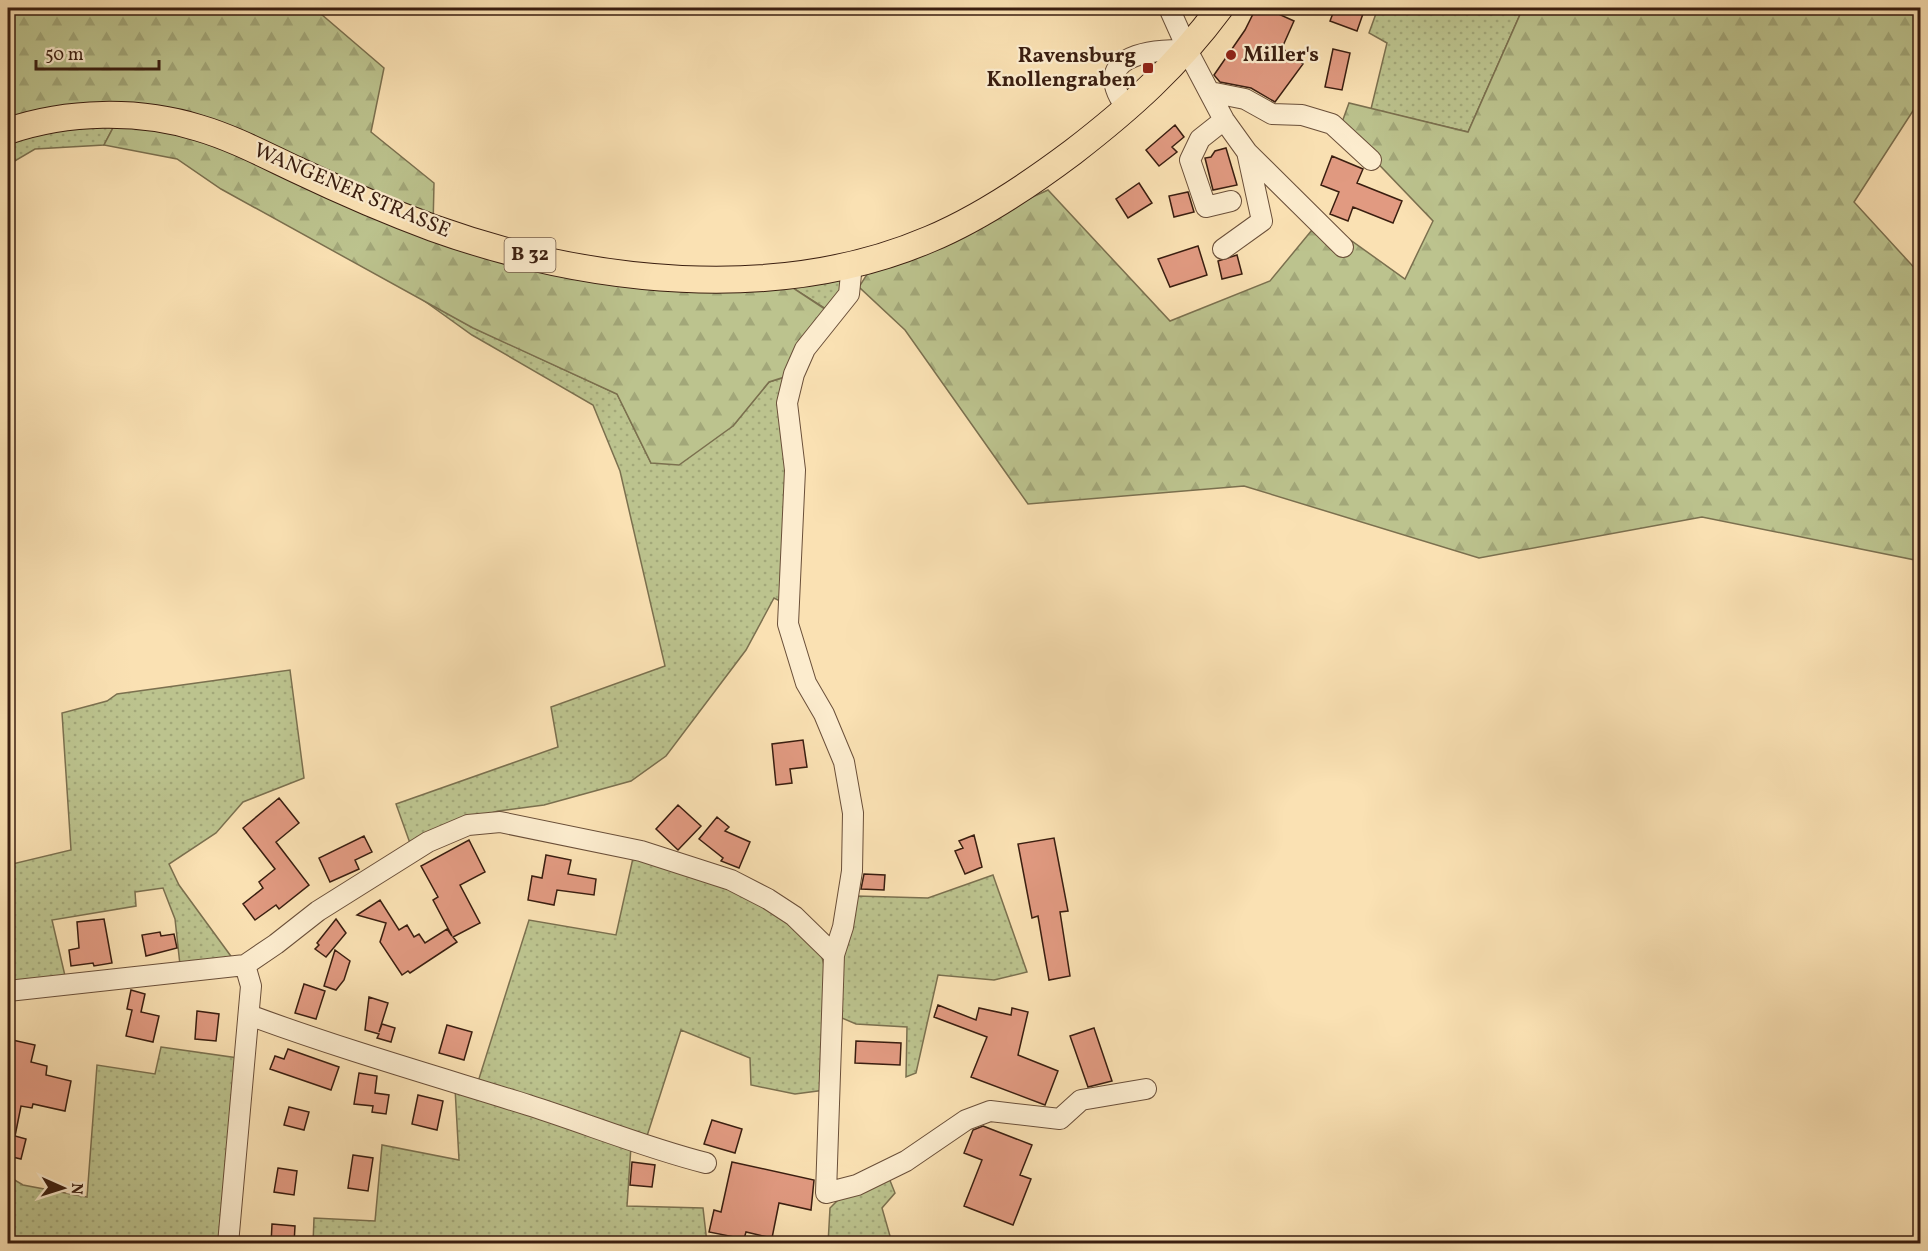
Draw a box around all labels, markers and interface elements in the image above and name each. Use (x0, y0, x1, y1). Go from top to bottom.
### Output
scale bar (36, 33, 159, 71)
place label: Miller's (1243, 41, 1319, 70)
place label: Ravensburg Knollengraben (986, 42, 1136, 95)
text: 50 m (45, 43, 84, 68)
marker: Miller's (1224, 48, 1238, 62)
marker: Ravensburg Knollengraben (1141, 61, 1155, 75)
street label: WANGENER STRASSE (249, 136, 455, 246)
road number: B 32 (504, 238, 556, 272)
north arrow (33, 1158, 93, 1218)
text: N (65, 1182, 87, 1195)

